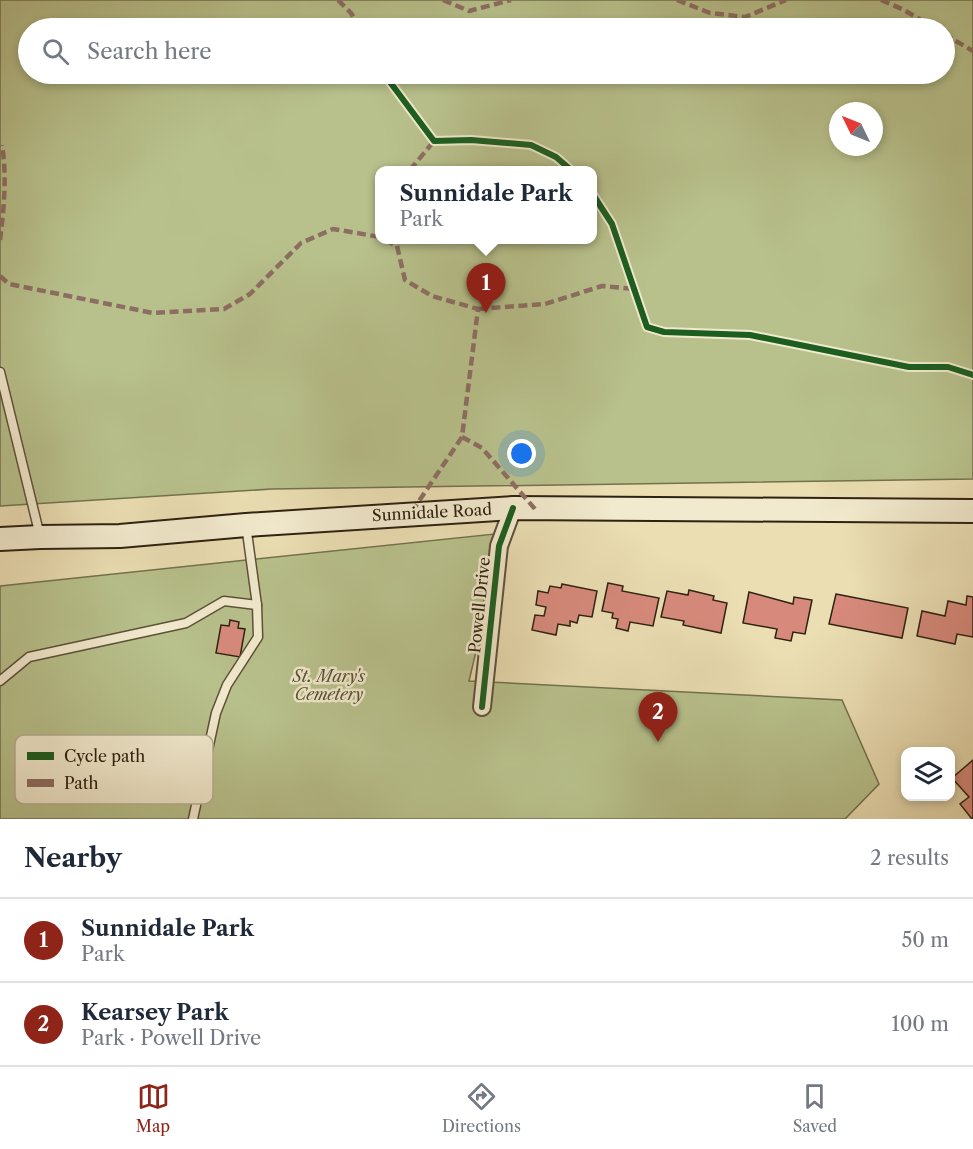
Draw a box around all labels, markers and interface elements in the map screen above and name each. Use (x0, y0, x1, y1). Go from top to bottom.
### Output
search box (18, 18, 955, 84)
icon: search (39, 35, 72, 68)
text: Search here (87, 38, 212, 65)
north arrow (829, 102, 883, 156)
popup (375, 166, 597, 244)
text: Sunnidale Park (399, 180, 573, 207)
text: Park (399, 207, 443, 231)
pin: 1 (466, 264, 506, 313)
your location (507, 439, 536, 468)
street label: Sunnidale Road (372, 499, 493, 525)
street label: Powell Drive (464, 556, 494, 654)
park label: St. Mary's Cemetery (292, 666, 365, 704)
pin: 2 (638, 692, 678, 742)
legend (15, 735, 213, 804)
text: Cycle path (64, 746, 145, 766)
map controls (901, 747, 955, 801)
button: layers (901, 747, 955, 801)
text: Path (64, 773, 98, 793)
text: Nearby (24, 842, 122, 874)
text: 2 results (870, 846, 949, 870)
text: Sunnidale Park (81, 915, 254, 942)
text: 1 (39, 928, 48, 952)
text: 50 m (902, 928, 949, 952)
text: Park (81, 942, 124, 966)
text: Kearsey Park (81, 999, 229, 1026)
text: 2 (38, 1012, 49, 1036)
text: 100 m (891, 1012, 949, 1036)
text: Park · Powell Drive (81, 1026, 261, 1050)
tab: Map (136, 1080, 170, 1136)
tab: Directions (442, 1080, 521, 1136)
tab: Saved (793, 1080, 837, 1136)

